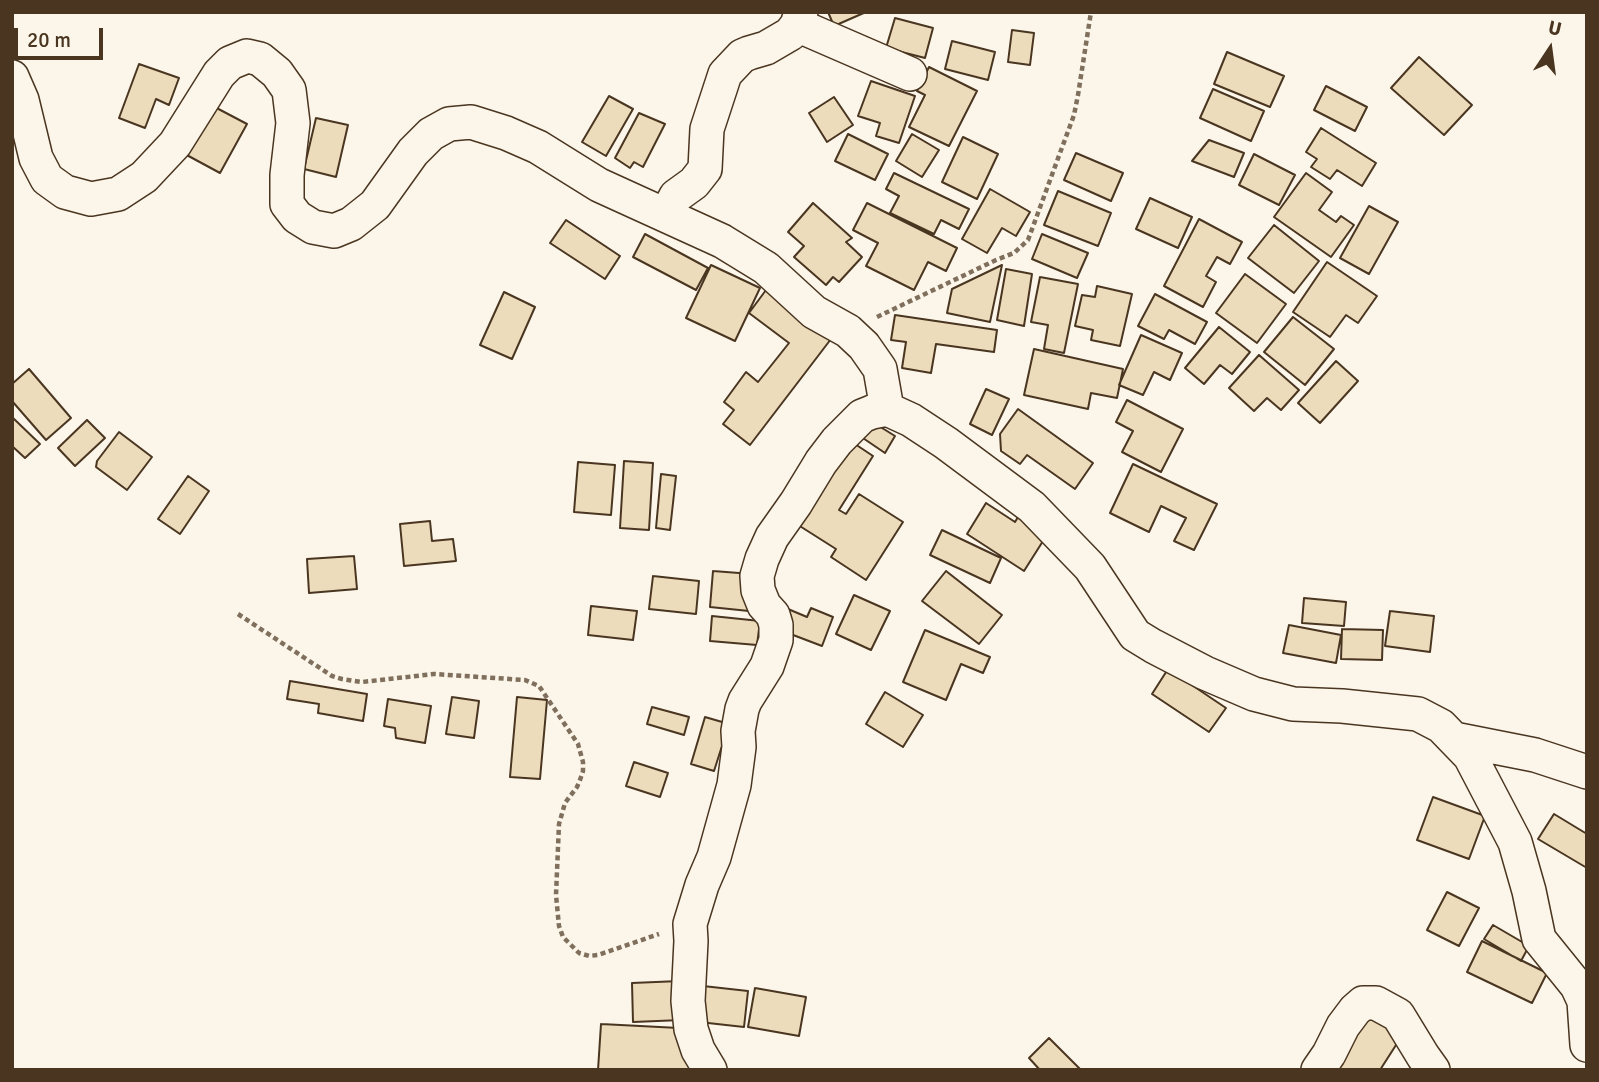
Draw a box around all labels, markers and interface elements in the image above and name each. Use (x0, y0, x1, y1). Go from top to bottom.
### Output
scale bar (18, 14, 107, 58)
north arrow (1515, 14, 1585, 84)
text: U (1546, 15, 1564, 42)
text: 20 m (27, 27, 71, 53)

